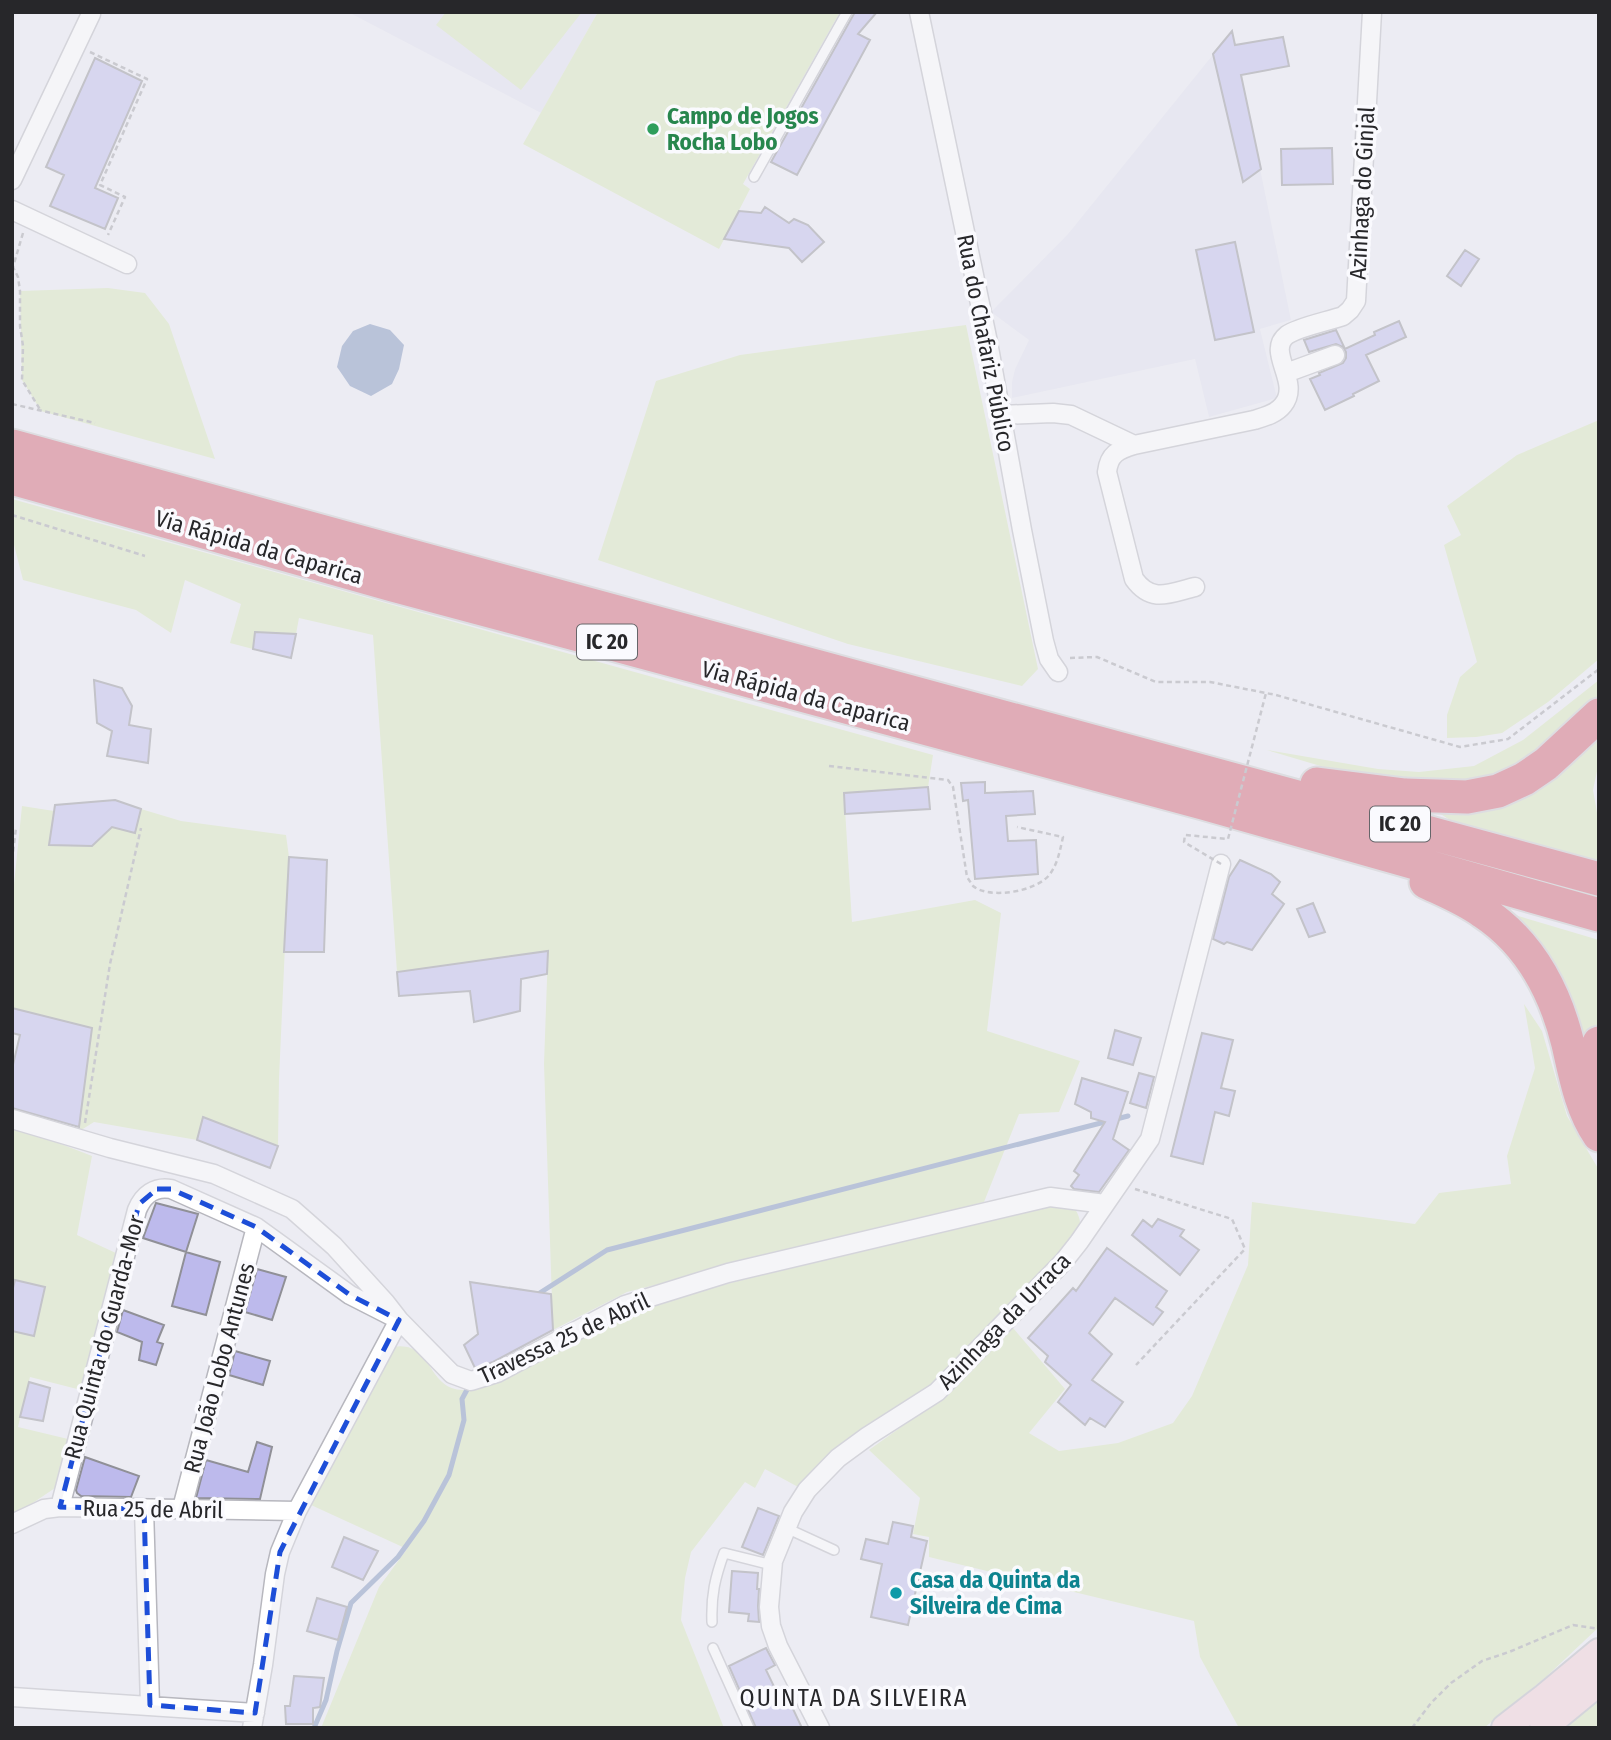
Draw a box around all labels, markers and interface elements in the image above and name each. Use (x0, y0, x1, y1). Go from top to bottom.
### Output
place label: Campo de Jogos Rocha Lobo (667, 102, 819, 156)
street label: Azinhaga do Ginjal (1343, 106, 1381, 280)
marker: Campo de Jogos Rocha Lobo (645, 121, 661, 137)
street label: Rua do Chafariz Público (951, 232, 1021, 454)
street label: Via Rápida da Caparica (152, 504, 366, 590)
road number: IC 20 (577, 624, 637, 660)
street label: Via Rápida da Caparica (699, 655, 913, 737)
road number: IC 20 (1370, 806, 1430, 842)
street label: Rua Quinta do Guarda-Mor (58, 1212, 150, 1462)
street label: Azinhaga da Urraca (932, 1247, 1076, 1395)
street label: Rua João Lobo Antunes (177, 1260, 261, 1476)
street label: Travessa 25 de Abril (474, 1286, 654, 1390)
street label: Rua 25 de Abril (82, 1494, 224, 1524)
place label: Casa da Quinta da Silveira de Cima (910, 1566, 1081, 1620)
marker: Casa da Quinta da Silveira de Cima (888, 1585, 904, 1601)
district label: QUINTA DA SILVEIRA (740, 1684, 968, 1712)

